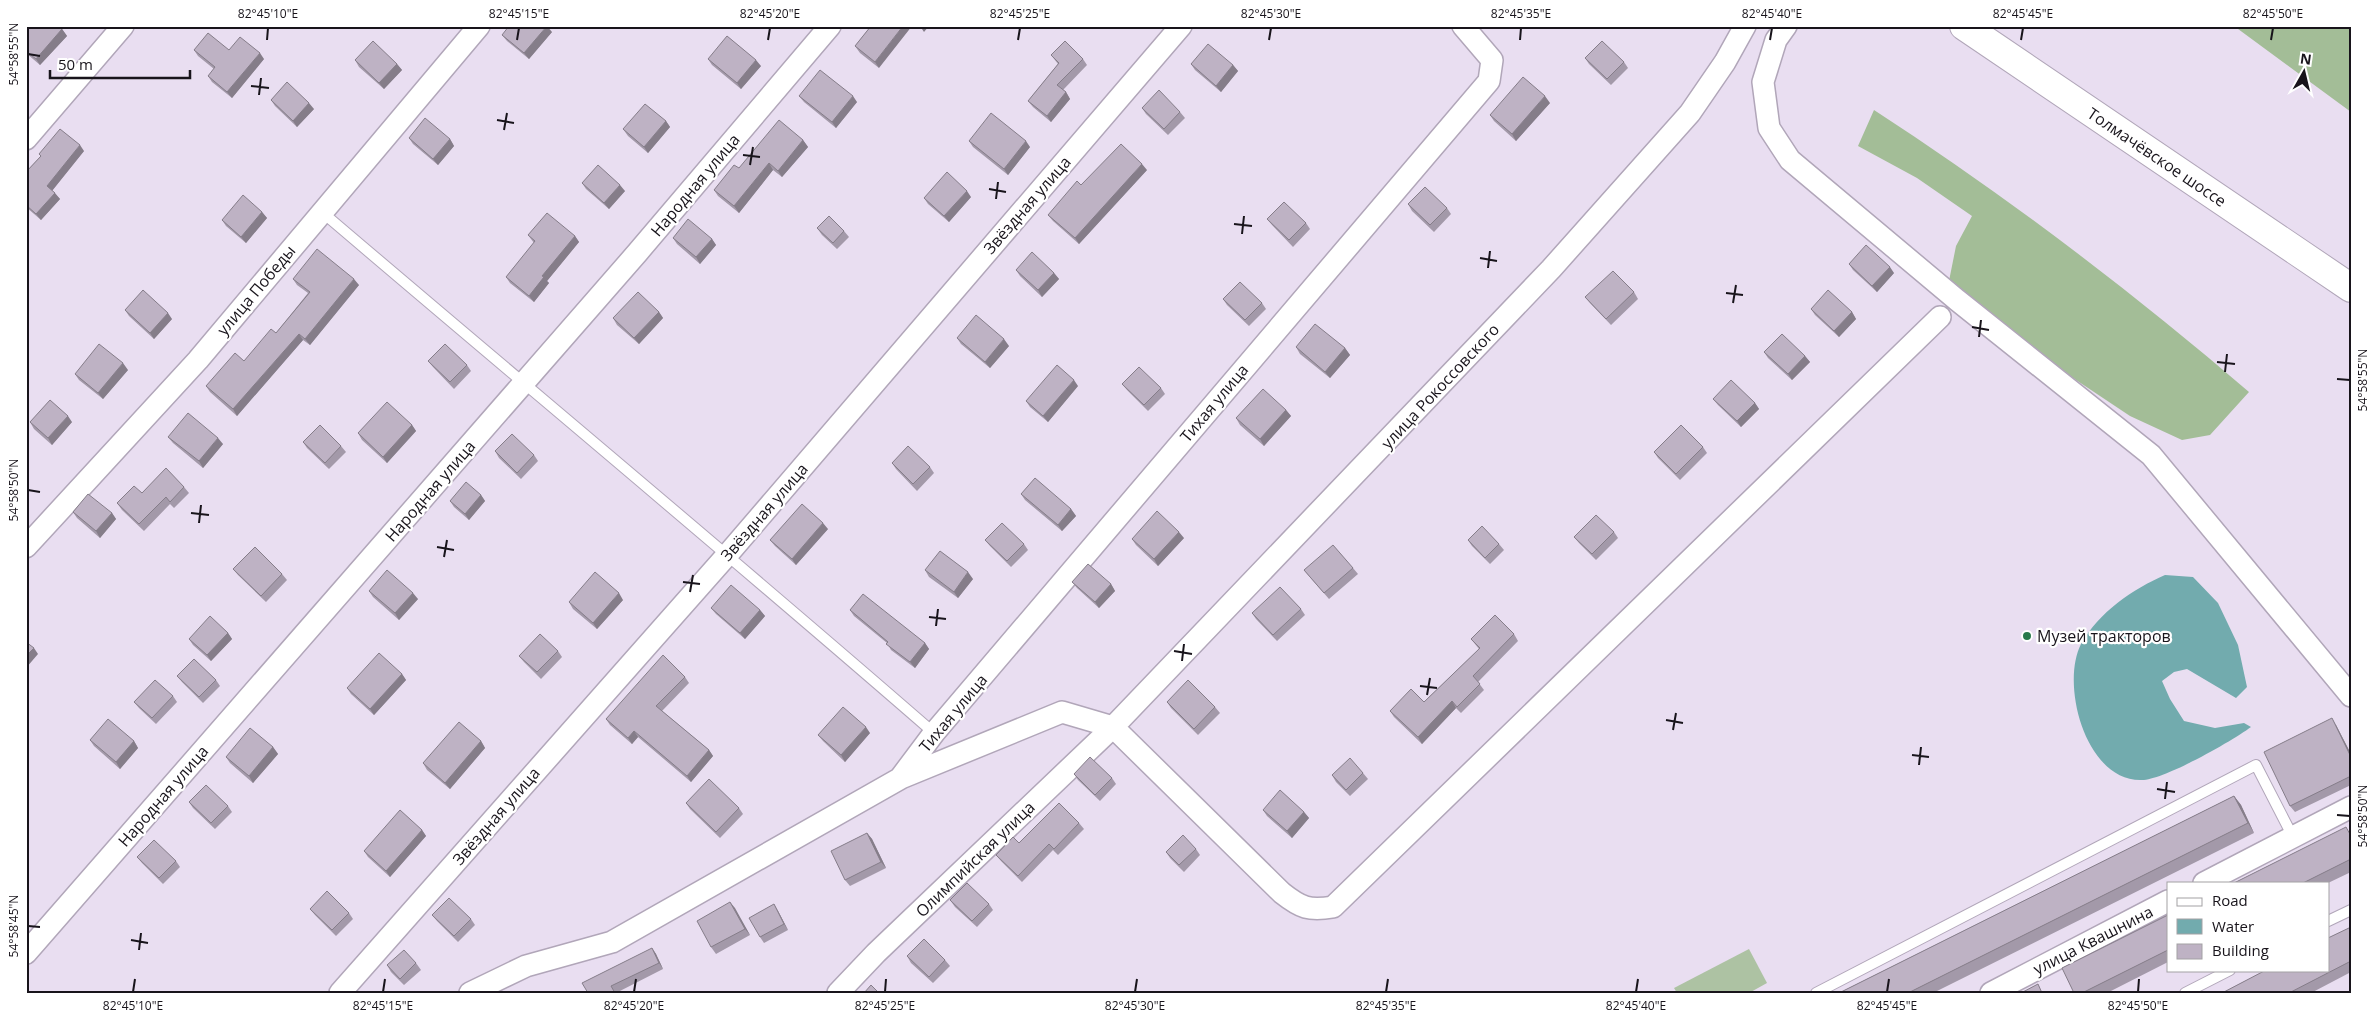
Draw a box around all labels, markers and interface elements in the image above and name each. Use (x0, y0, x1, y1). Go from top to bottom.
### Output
text: 82°45'10"E (238, 5, 298, 22)
text: 82°45'15"E (489, 5, 549, 22)
text: 82°45'20"E (740, 5, 800, 22)
text: 82°45'25"E (990, 5, 1050, 22)
text: 82°45'30"E (1241, 5, 1301, 22)
text: 82°45'35"E (1491, 5, 1551, 22)
text: 82°45'40"E (1742, 5, 1802, 22)
text: 82°45'45"E (1993, 5, 2053, 22)
text: 82°45'50"E (2243, 5, 2303, 22)
text: 54°58'55"N (5, 23, 22, 85)
scale bar (50, 48, 190, 80)
north arrow (2280, 48, 2330, 98)
text: N (2299, 48, 2313, 69)
text: 50 m (58, 54, 93, 74)
street label: Толмачёвское шоссе (2083, 102, 2231, 212)
street label: Народная улица (646, 129, 744, 241)
street label: Звёздная улица (978, 151, 1076, 259)
street label: улица Победы (212, 240, 300, 340)
street label: улица Рокоссовского (1376, 319, 1504, 453)
text: 54°58'55"N (2354, 349, 2371, 411)
street label: Тихая улица (1175, 359, 1253, 447)
street label: Народная улица (380, 436, 480, 546)
street label: Звёздная улица (715, 458, 813, 566)
text: 54°58'50"N (5, 459, 22, 521)
place label: Музей тракторов (2037, 625, 2171, 647)
marker: Музей тракторов (2021, 630, 2033, 642)
street label: Тихая улица (914, 669, 992, 757)
street label: Народная улица (113, 741, 213, 851)
street label: Звёздная улица (447, 762, 545, 870)
text: 54°58'50"N (2354, 785, 2371, 847)
street label: Олимпийская улица (911, 796, 1039, 922)
legend (2167, 882, 2330, 972)
text: Road (2212, 890, 2248, 910)
text: 54°58'45"N (5, 895, 22, 957)
street label: улица Квашнина (2029, 900, 2157, 980)
text: Water (2212, 916, 2254, 936)
text: Building (2212, 940, 2269, 960)
text: 82°45'10"E (103, 997, 163, 1014)
text: 82°45'15"E (353, 997, 413, 1014)
text: 82°45'20"E (604, 997, 664, 1014)
text: 82°45'25"E (855, 997, 915, 1014)
text: 82°45'30"E (1105, 997, 1165, 1014)
text: 82°45'35"E (1356, 997, 1416, 1014)
text: 82°45'40"E (1606, 997, 1666, 1014)
text: 82°45'45"E (1857, 997, 1917, 1014)
text: 82°45'50"E (2108, 997, 2168, 1014)

